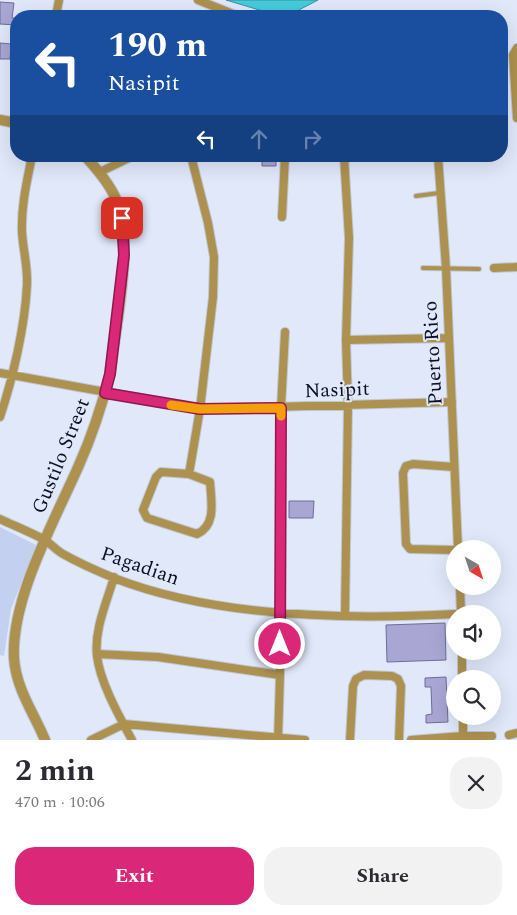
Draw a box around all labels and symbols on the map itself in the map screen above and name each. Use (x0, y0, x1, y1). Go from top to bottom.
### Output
pin (101, 197, 143, 239)
street label: Puerto Rico (415, 300, 451, 406)
street label: Nasipit (304, 374, 370, 406)
street label: Gustilo Street (24, 394, 98, 518)
street label: Pagadian (97, 539, 183, 593)
north arrow (446, 540, 501, 595)
position arrow (253, 617, 305, 669)

